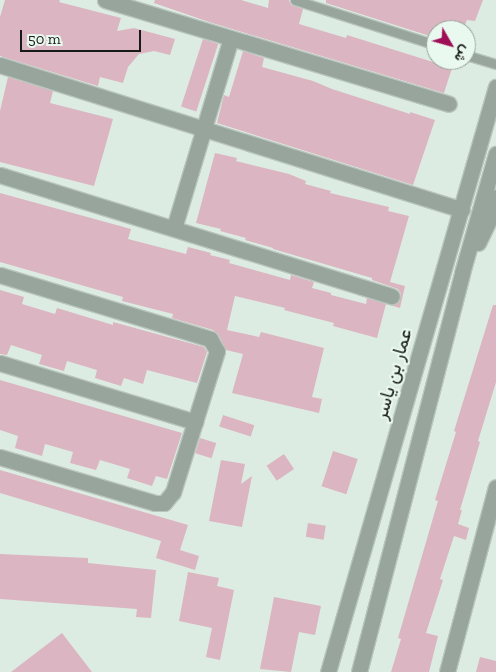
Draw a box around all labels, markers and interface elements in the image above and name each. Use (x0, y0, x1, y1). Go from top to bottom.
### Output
scale bar (22, 20, 144, 52)
north arrow (426, 20, 476, 70)
text: 50 m (28, 30, 61, 48)
text: ش (451, 42, 474, 66)
street label: عمار بن ياسر (369, 326, 417, 422)

